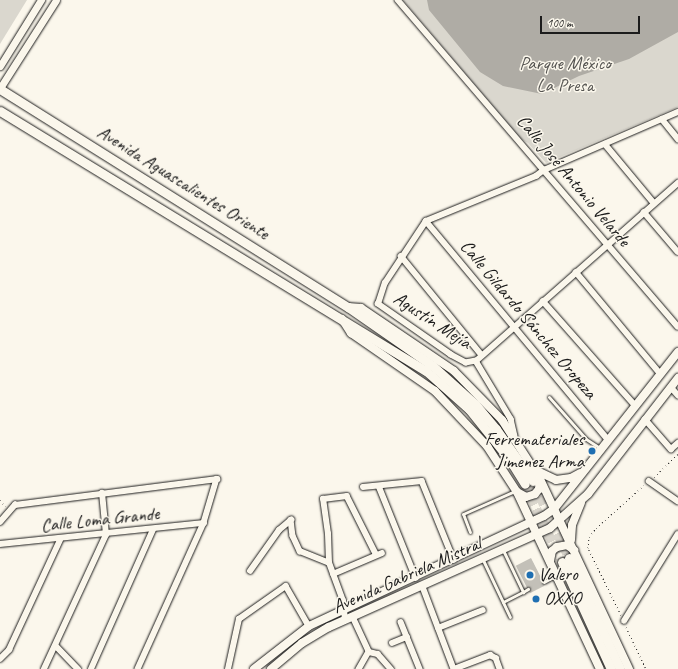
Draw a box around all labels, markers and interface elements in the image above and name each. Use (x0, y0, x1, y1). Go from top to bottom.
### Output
scale bar (542, 8, 642, 34)
text: 100 m (547, 15, 573, 31)
park label: Parque México La Presa (519, 53, 611, 97)
street label: Calle José Antonio Velarde (511, 111, 635, 251)
street label: Avenida Aguascalientes Oriente (93, 121, 273, 245)
street label: Calle Gildardo Sánchez Oropeza (455, 236, 601, 404)
street label: Agustín Mejía (389, 287, 475, 355)
place label: Ferremateriales Jimenez Arma (485, 429, 584, 473)
marker: Ferremateriales Jimenez Arma (587, 446, 597, 456)
street label: Calle Loma Grande (40, 502, 160, 538)
street label: Avenida Gabriela Mistral (329, 533, 485, 619)
place label: Valero (538, 564, 578, 586)
marker: Valero (525, 570, 535, 580)
place label: OXXO (544, 588, 581, 610)
marker: OXXO (531, 594, 541, 604)

